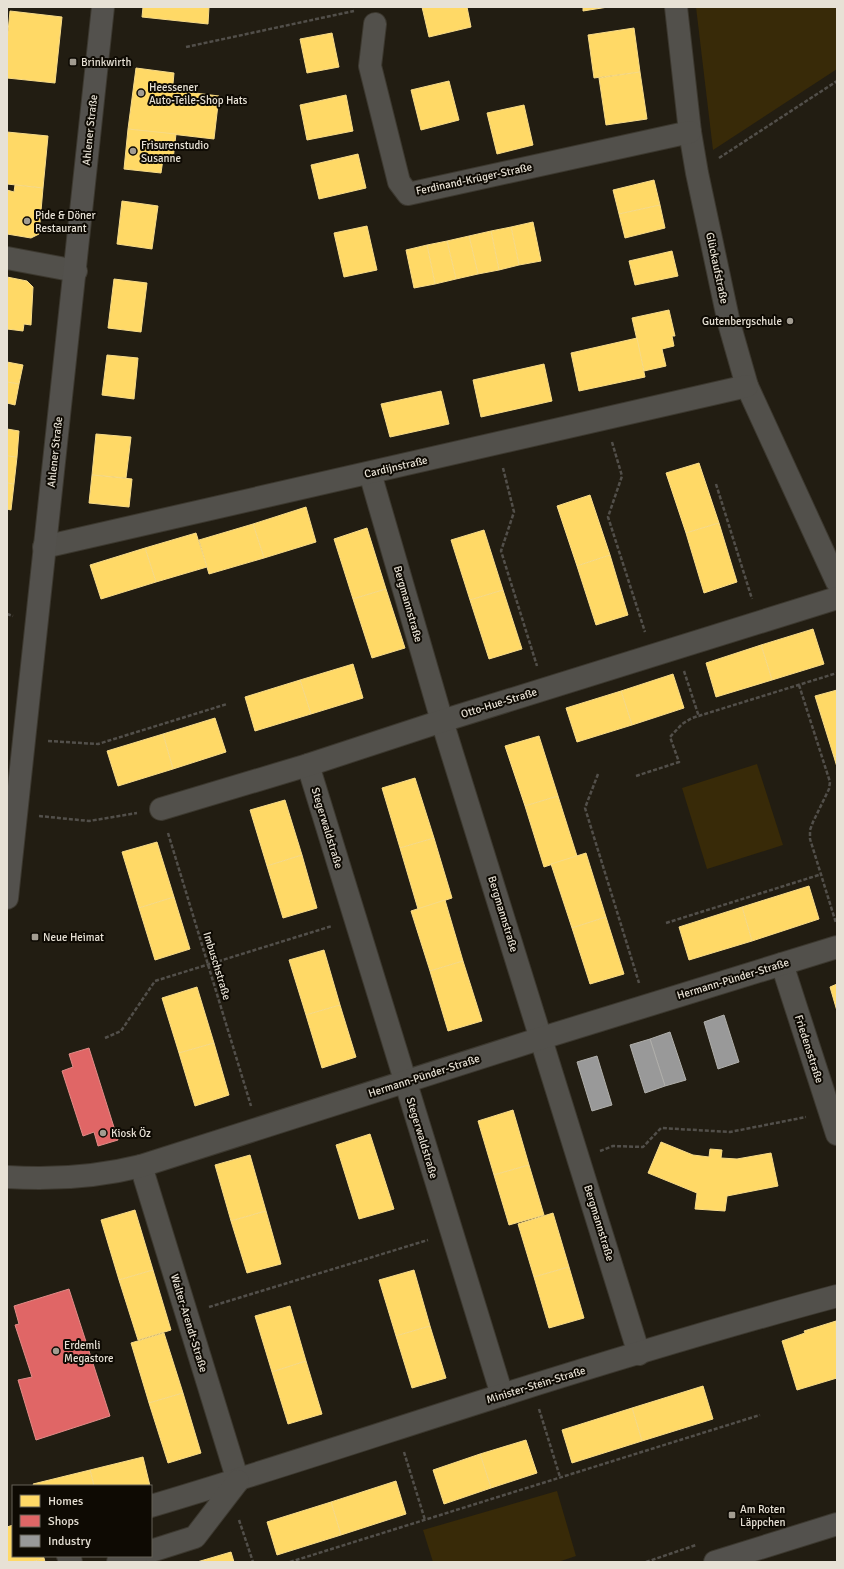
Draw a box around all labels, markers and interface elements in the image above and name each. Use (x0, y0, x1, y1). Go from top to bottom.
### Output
place label: Brinkwirth (81, 56, 131, 69)
marker: Brinkwirth (68, 57, 78, 67)
place label: Heessener Auto-Teile-Shop Hats (149, 81, 248, 107)
marker: Heessener Auto-Teile-Shop Hats (136, 88, 146, 98)
street label: Ahlener Straße (80, 94, 100, 166)
place label: Frisurenstudio Susanne (141, 139, 209, 165)
marker: Frisurenstudio Susanne (128, 146, 138, 156)
street label: Ferdinand-Krüger-Straße (415, 160, 533, 198)
place label: Pide & Döner Restaurant (35, 209, 96, 235)
marker: Pide & Döner Restaurant (22, 216, 32, 226)
street label: Glückaufstraße (703, 231, 731, 305)
place label: Gutenbergschule (702, 315, 782, 328)
marker: Gutenbergschule (785, 316, 795, 326)
street label: Ahlener Straße (45, 416, 65, 488)
street label: Cardijnstraße (363, 453, 429, 481)
street label: Bergmannstraße (391, 564, 425, 644)
street label: Otto-Hue-Straße (459, 685, 539, 721)
street label: Stegerwaldstraße (309, 786, 345, 870)
street label: Bergmannstraße (485, 874, 521, 954)
street label: Imbuschstraße (200, 930, 234, 1002)
place label: Neue Heimat (43, 931, 104, 944)
marker: Neue Heimat (30, 932, 40, 942)
street label: Hermann-Pünder-Straße (675, 956, 791, 1002)
street label: Friedensstraße (792, 1013, 826, 1085)
street label: Hermann-Pünder-Straße (367, 1052, 481, 1100)
street label: Stegerwaldstraße (404, 1096, 440, 1180)
place label: Kiosk Öz (111, 1126, 151, 1140)
marker: Kiosk Öz (98, 1128, 108, 1138)
street label: Bergmannstraße (581, 1183, 617, 1263)
street label: Walter-Arendt-Straße (168, 1272, 210, 1374)
place label: Erdemli Megastore (64, 1339, 113, 1365)
marker: Erdemli Megastore (51, 1346, 61, 1356)
street label: Minister-Stein-Straße (485, 1364, 587, 1406)
legend (12, 1485, 152, 1557)
text: Homes (48, 1494, 83, 1509)
place label: Am Roten Läppchen (740, 1503, 786, 1529)
marker: Am Roten Läppchen (727, 1510, 737, 1520)
text: Shops (48, 1514, 79, 1529)
text: Industry (48, 1534, 91, 1549)

